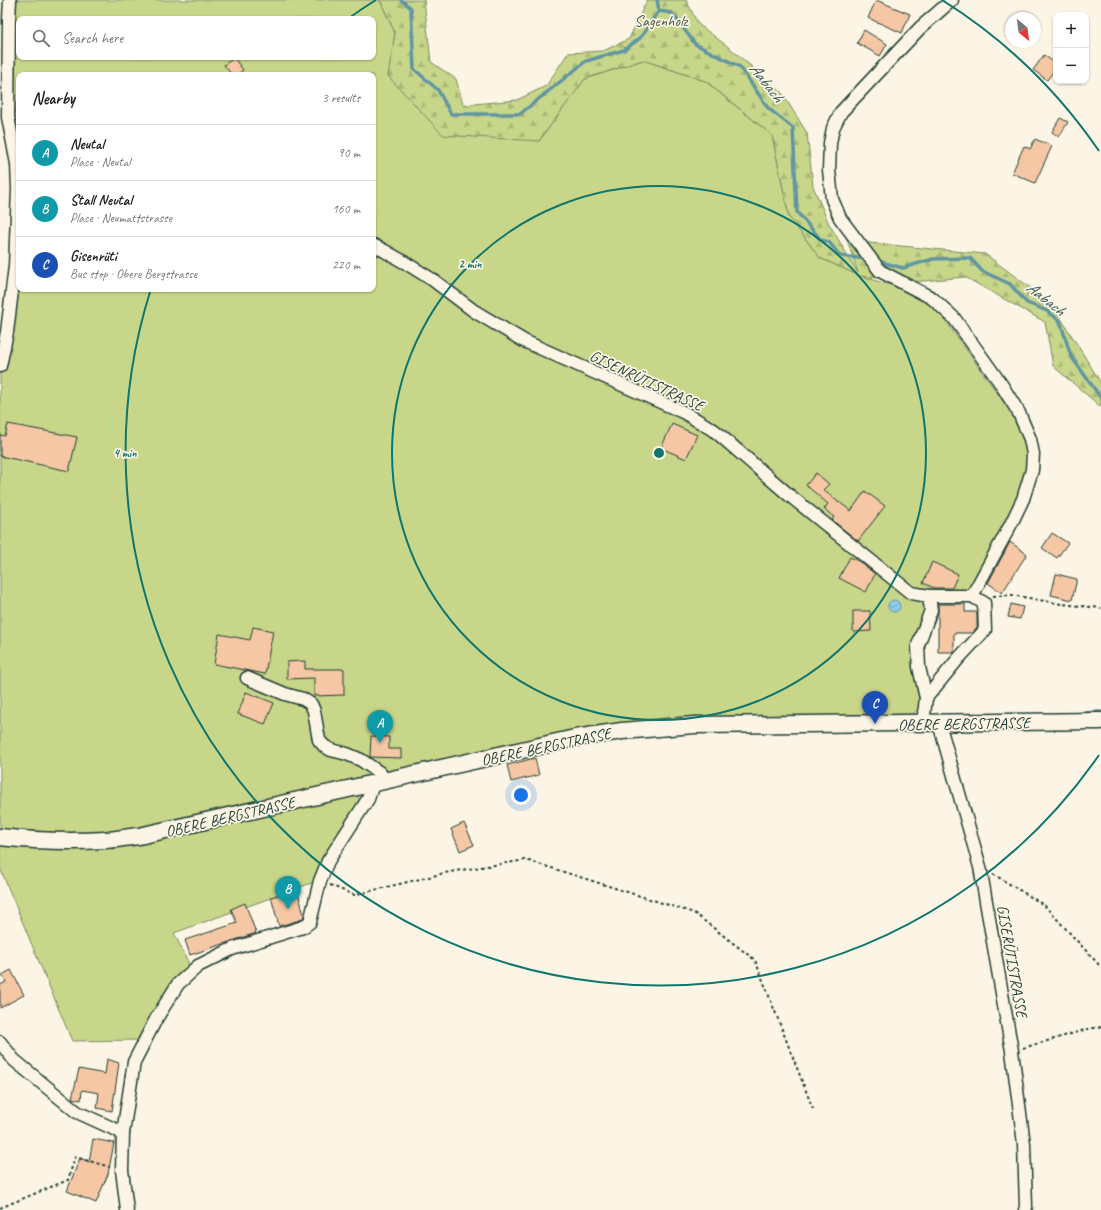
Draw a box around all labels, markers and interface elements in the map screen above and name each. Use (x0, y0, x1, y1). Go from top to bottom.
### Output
park label: Sagenholz (634, 11, 690, 31)
north arrow (1005, 12, 1041, 48)
map controls (1053, 12, 1089, 84)
button: + (1053, 12, 1089, 48)
search box (16, 16, 376, 60)
icon: search (30, 27, 52, 49)
text: Search here (62, 29, 123, 48)
button: − (1053, 48, 1089, 84)
water label: Aabach (745, 59, 789, 107)
text: Nearby (32, 88, 75, 109)
text: 3 results (322, 90, 360, 106)
text: Neutal (70, 135, 104, 154)
text: A (42, 145, 48, 161)
text: 90 m (338, 145, 360, 161)
text: Place · Neutal (70, 154, 130, 170)
text: Stall Neutal (70, 191, 132, 210)
text: B (42, 201, 48, 217)
text: 160 m (332, 201, 360, 217)
text: Place · Neumattstrasse (70, 210, 172, 226)
text: Gisenrüti (70, 247, 117, 266)
text: 2 min (459, 256, 482, 272)
text: C (42, 257, 48, 273)
text: 220 m (332, 257, 360, 273)
text: Bus stop · Obere Bergstrasse (70, 266, 197, 282)
water label: Aabach (1022, 277, 1070, 321)
street label: GISENRÜTISTRASSE (586, 346, 709, 417)
text: 4 min (114, 445, 137, 461)
centre of rings (652, 446, 666, 460)
pin: C (862, 691, 888, 724)
pin: A (367, 710, 393, 743)
street label: OBERE BERGSTRASSE (898, 713, 1033, 735)
street label: OBERE BERGSTRASSE (479, 723, 615, 771)
your location (511, 785, 531, 805)
street label: OBERE BERGSTRASSE (164, 792, 299, 842)
pin: B (275, 876, 301, 909)
street label: GISERÜTISTRASSE (992, 903, 1032, 1021)

